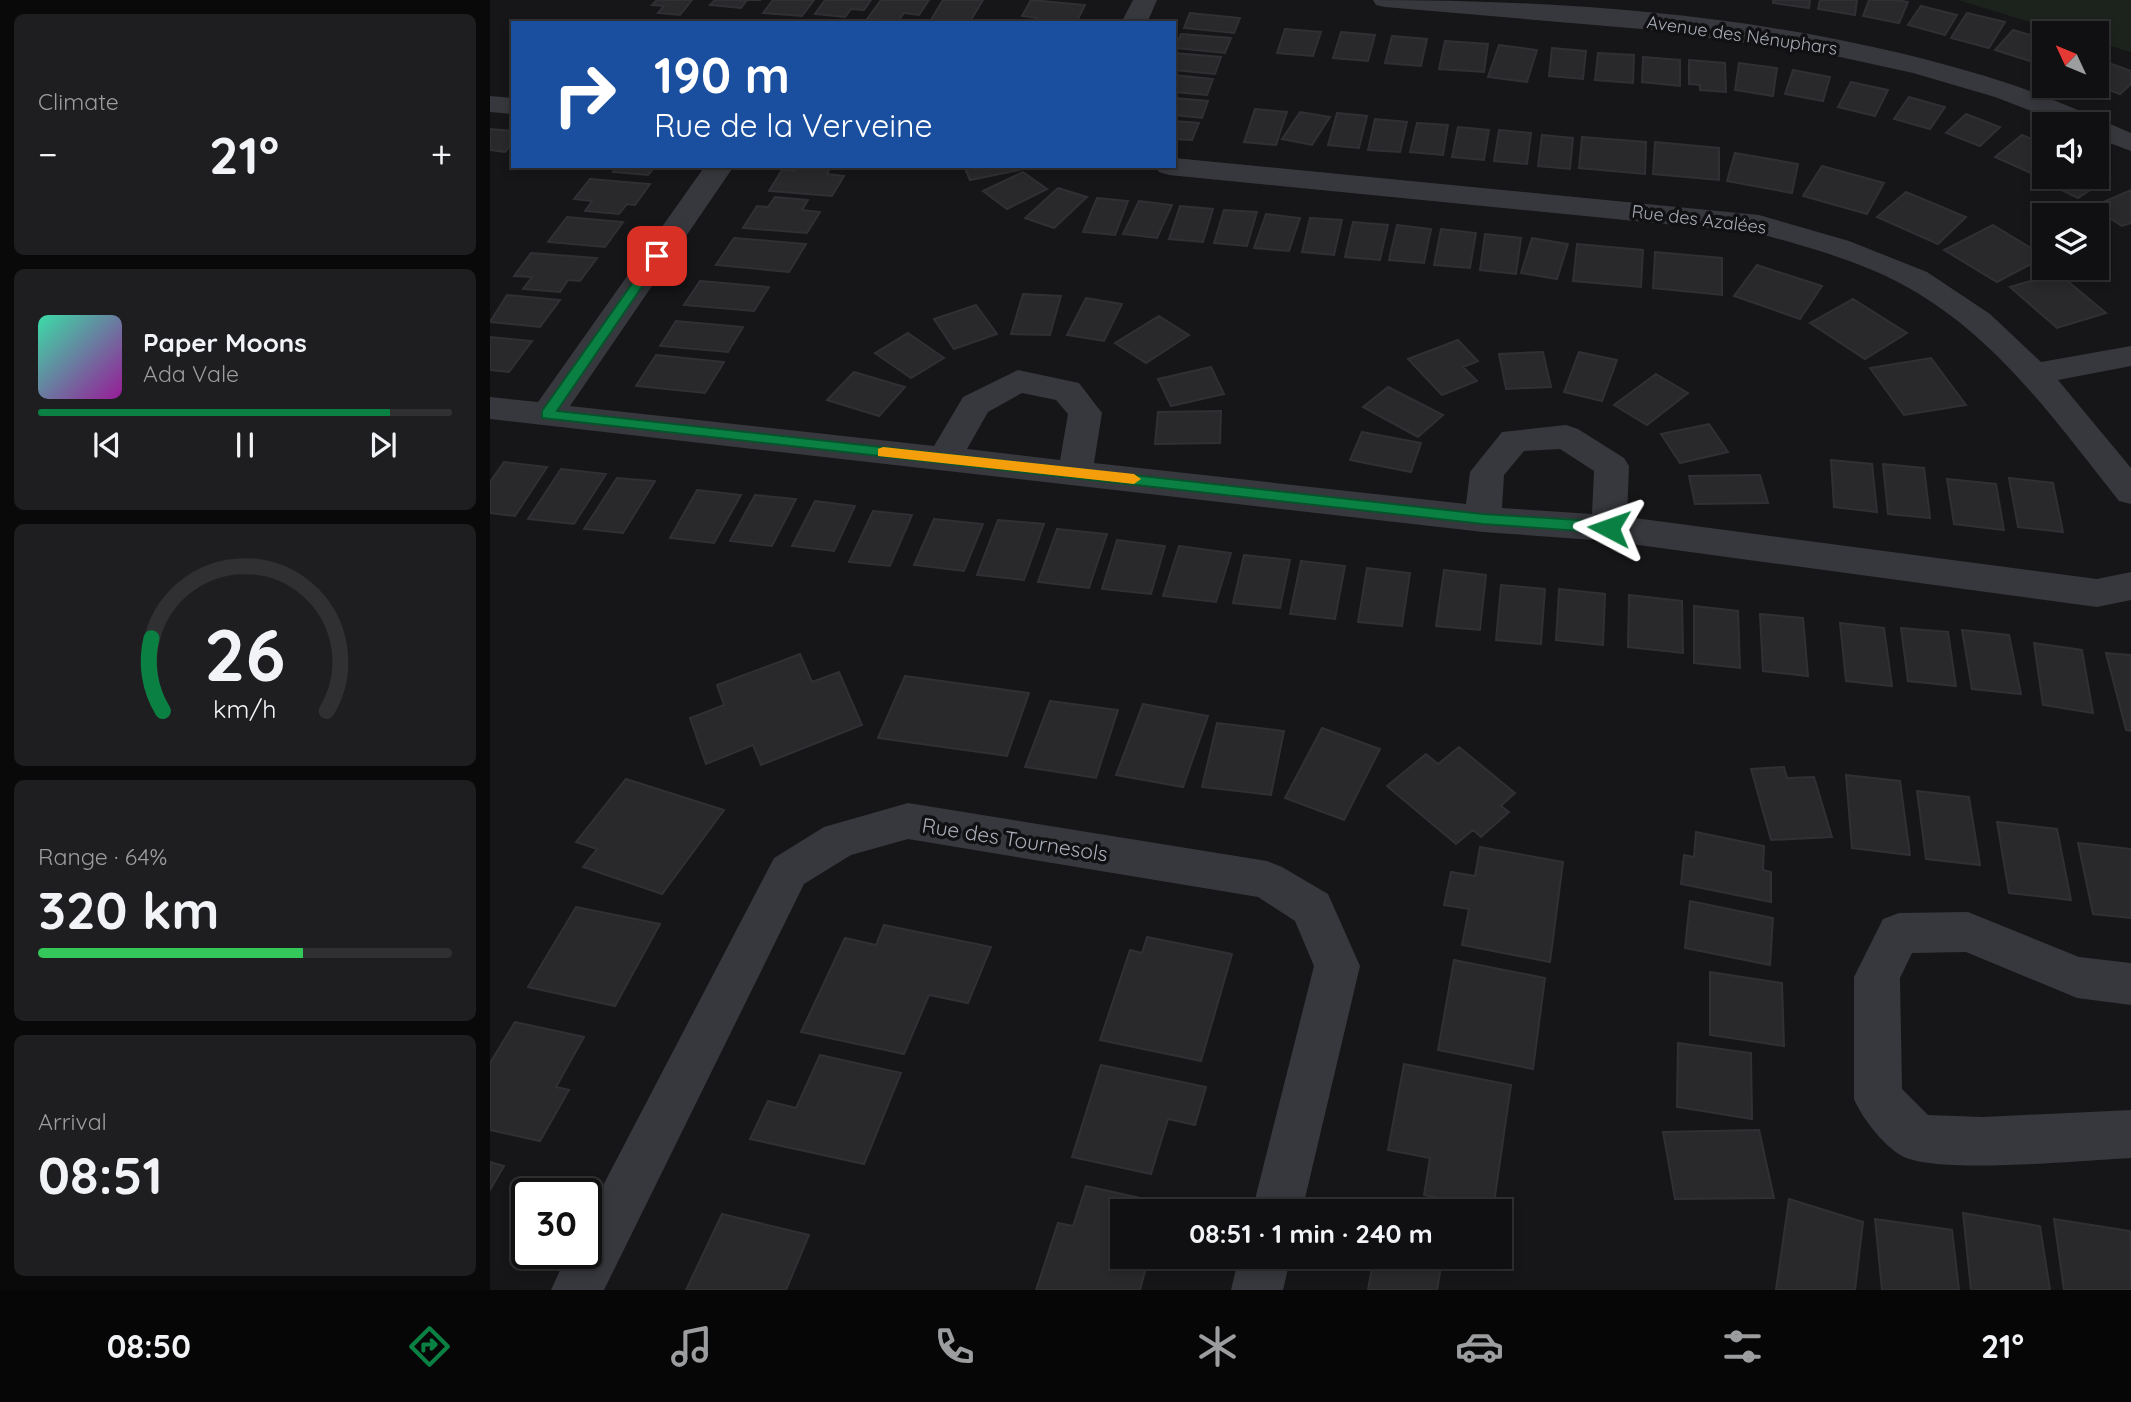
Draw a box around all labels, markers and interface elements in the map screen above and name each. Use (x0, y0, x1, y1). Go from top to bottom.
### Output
street label: Avenue des Nénuphars (1645, 10, 1839, 60)
north arrow (2032, 21, 2109, 98)
map controls (2032, 21, 2109, 280)
text: 190 m (654, 44, 790, 105)
icon: right (539, 49, 630, 140)
text: Climate (38, 87, 119, 116)
text: Rue de la Verveine (654, 105, 933, 145)
button: sound (2032, 112, 2109, 189)
text: 21° (209, 122, 279, 187)
text: − (38, 130, 58, 178)
text: + (431, 130, 452, 178)
street label: Rue des Azalées (1630, 199, 1768, 239)
button: layers (2032, 203, 2109, 280)
pin (627, 226, 687, 286)
icon: arrive (638, 237, 676, 275)
text: Paper Moons (143, 326, 307, 359)
text: Ada Vale (143, 359, 239, 388)
icon: previous (88, 426, 126, 464)
icon: pause (226, 426, 264, 464)
icon: next (364, 426, 402, 464)
position arrow (1572, 491, 1646, 565)
text: 26 (204, 608, 286, 699)
text: km/h (213, 693, 277, 724)
street label: Rue des Tournesols (920, 811, 1110, 867)
text: Range · 64% (38, 842, 167, 871)
text: 320 km (38, 877, 220, 942)
text: Arrival (38, 1107, 107, 1136)
text: 08:51 (38, 1142, 163, 1207)
speed limit sign: 30 (511, 1178, 602, 1269)
text: 08:51 · 1 min · 240 m (1189, 1217, 1433, 1250)
icon: directions (405, 1322, 454, 1371)
icon: music (667, 1322, 716, 1371)
icon: phone (930, 1322, 979, 1371)
icon: climate (1193, 1322, 1242, 1371)
icon: car (1455, 1322, 1504, 1371)
icon: filters (1718, 1322, 1767, 1371)
text: 08:50 (107, 1326, 191, 1366)
text: 21° (1981, 1326, 2024, 1366)

